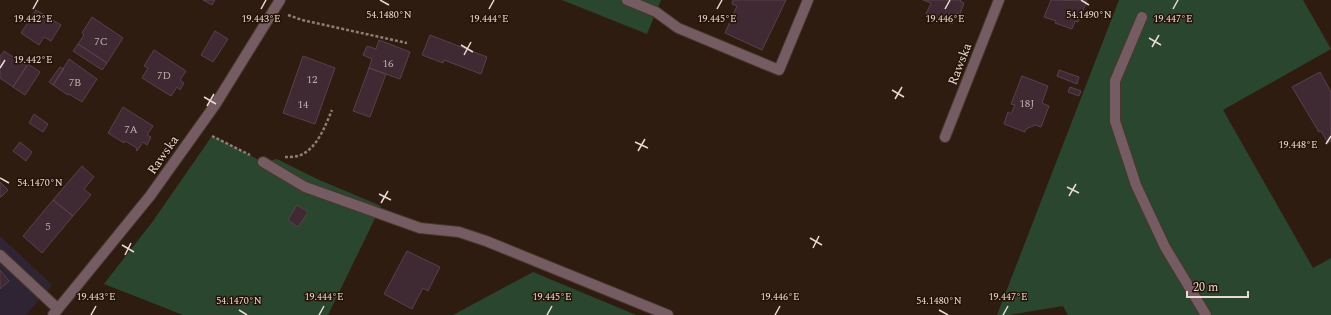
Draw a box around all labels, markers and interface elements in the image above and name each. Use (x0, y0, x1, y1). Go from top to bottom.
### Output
text: 54.1480°N (366, 7, 412, 23)
text: 54.1490°N (1066, 7, 1112, 23)
text: 19.442°E (13, 11, 53, 27)
text: 19.443°E (241, 11, 281, 27)
text: 19.444°E (469, 11, 509, 27)
text: 19.445°E (697, 11, 737, 27)
text: 19.446°E (925, 11, 965, 27)
text: 19.447°E (1153, 11, 1193, 27)
house number: 7C (94, 33, 108, 50)
street label: Rawska (943, 39, 977, 88)
text: 19.442°E (13, 52, 53, 68)
house number: 16 (383, 55, 394, 72)
house number: 7D (157, 67, 171, 84)
house number: 12 (307, 71, 318, 88)
house number: 7B (69, 74, 81, 91)
house number: 18J (1019, 95, 1035, 112)
house number: 14 (298, 96, 309, 113)
house number: 7A (124, 121, 138, 138)
street label: Rawska (142, 131, 184, 179)
text: 19.448°E (1278, 137, 1318, 153)
text: 54.1470°N (17, 175, 63, 191)
house number: 5 (45, 218, 51, 235)
scale bar (1187, 273, 1248, 299)
text: 20 m (1193, 278, 1218, 297)
text: 19.443°E (76, 289, 116, 305)
text: 19.444°E (304, 289, 344, 305)
text: 19.445°E (532, 289, 572, 305)
text: 19.446°E (760, 289, 800, 305)
text: 19.447°E (988, 289, 1028, 305)
text: 54.1470°N (216, 293, 262, 309)
text: 54.1480°N (916, 293, 962, 309)

